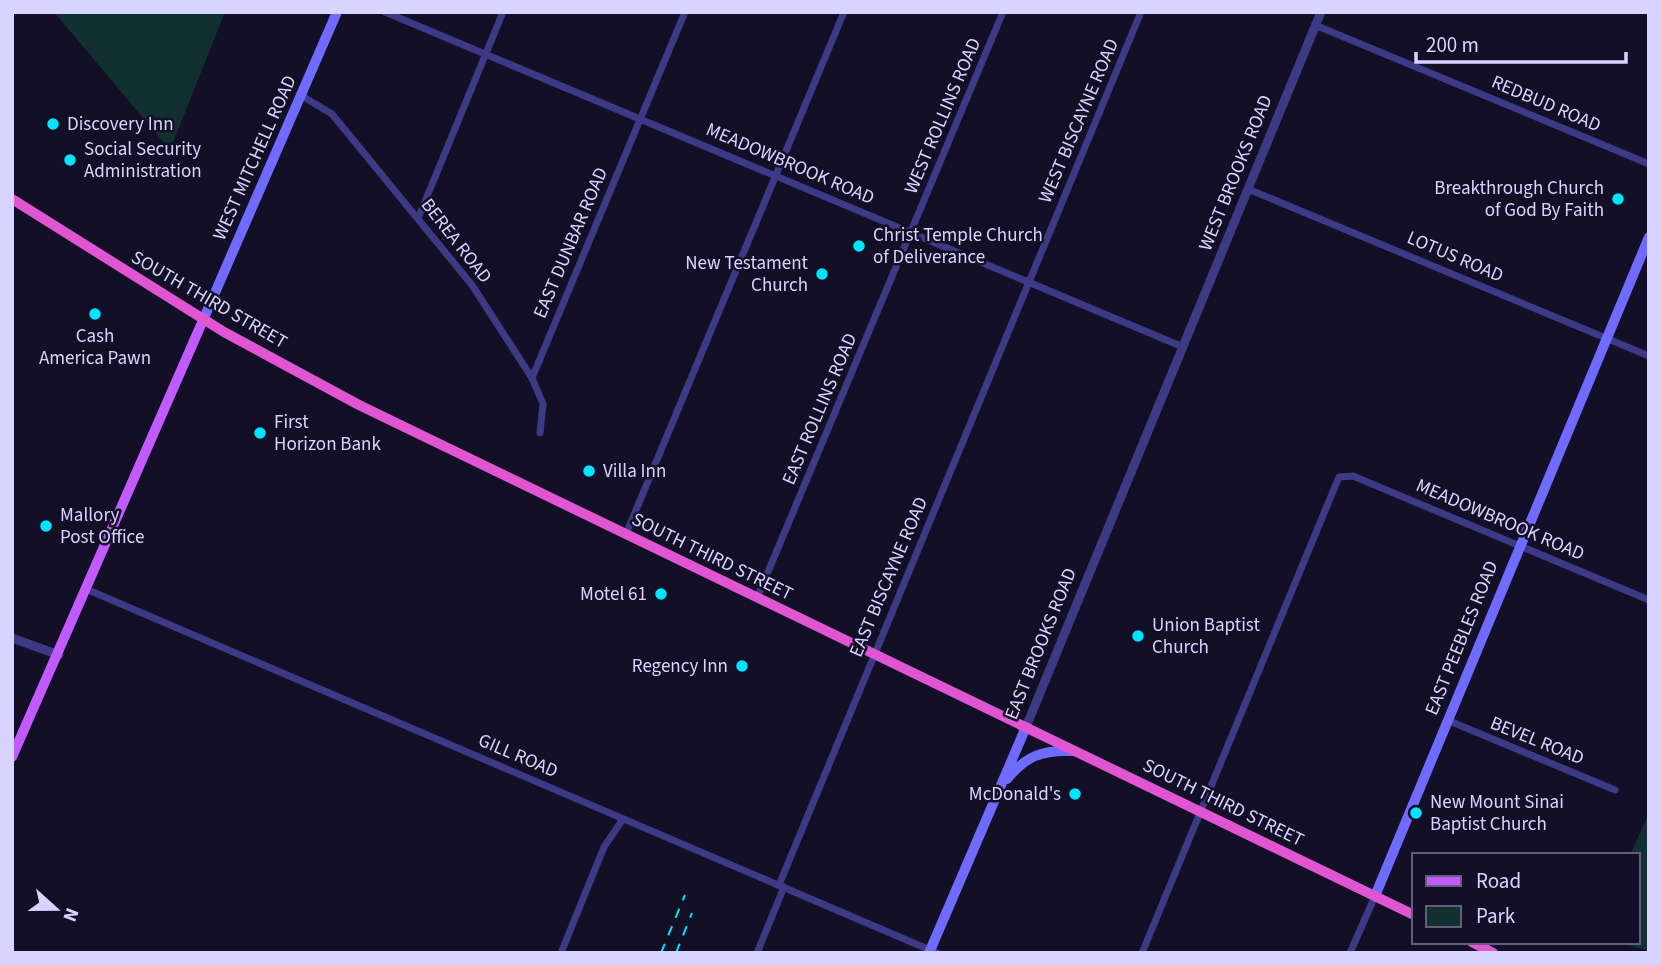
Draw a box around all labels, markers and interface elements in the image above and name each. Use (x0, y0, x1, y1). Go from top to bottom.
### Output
scale bar (1416, 21, 1626, 65)
text: 200 m (1426, 30, 1479, 60)
street label: WEST ROLLINS ROAD (898, 34, 988, 198)
street label: WEST BISCAYNE ROAD (1032, 35, 1126, 207)
street label: REDBUD ROAD (1487, 69, 1605, 139)
street label: WEST MITCHELL ROAD (206, 71, 304, 245)
street label: WEST BROOKS ROAD (1192, 91, 1280, 255)
place label: Discovery Inn (67, 111, 174, 138)
marker: Discovery Inn (45, 116, 61, 132)
street label: MEADOWBROOK ROAD (702, 116, 878, 212)
place label: Social Security Administration (84, 136, 202, 185)
marker: Social Security Administration (62, 152, 78, 168)
street label: EAST DUNBAR ROAD (527, 163, 615, 323)
place label: Breakthrough Church of God By Faith (1434, 175, 1604, 224)
marker: Breakthrough Church of God By Faith (1610, 191, 1626, 207)
street label: BEREA ROAD (414, 193, 498, 289)
place label: Christ Temple Church of Deliverance (873, 222, 1043, 271)
street label: LOTUS ROAD (1403, 225, 1507, 289)
marker: Christ Temple Church of Deliverance (851, 238, 867, 254)
street label: SOUTH THIRD STREET (126, 244, 292, 356)
place label: New Testament Church (685, 250, 809, 299)
marker: New Testament Church (814, 266, 830, 282)
marker: Cash America Pawn (87, 306, 103, 322)
place label: Cash America Pawn (39, 323, 151, 372)
street label: EAST ROLLINS ROAD (776, 329, 864, 489)
place label: First Horizon Bank (274, 409, 381, 458)
marker: First Horizon Bank (252, 425, 268, 441)
place label: Villa Inn (603, 458, 666, 485)
marker: Villa Inn (581, 463, 597, 479)
street label: MEADOWBROOK ROAD (1412, 472, 1588, 568)
street label: EAST BISCAYNE ROAD (843, 493, 935, 661)
place label: Mallory Post Office (60, 502, 144, 551)
street label: SOUTH THIRD STREET (627, 506, 797, 608)
marker: Mallory Post Office (38, 518, 54, 534)
street label: EAST PEEBLES ROAD (1419, 557, 1505, 719)
street label: EAST BROOKS ROAD (998, 564, 1084, 724)
place label: Motel 61 (580, 581, 647, 608)
marker: Motel 61 (653, 586, 669, 602)
place label: Union Baptist Church (1152, 612, 1260, 661)
marker: Union Baptist Church (1130, 628, 1146, 644)
place label: Regency Inn (632, 653, 728, 680)
marker: Regency Inn (734, 658, 750, 674)
street label: BEVEL ROAD (1486, 710, 1588, 772)
street label: GILL ROAD (474, 727, 562, 785)
street label: SOUTH THIRD STREET (1138, 752, 1308, 854)
place label: McDonald's (969, 781, 1061, 808)
marker: McDonald's (1067, 786, 1083, 802)
place label: New Mount Sinai Baptist Church (1430, 789, 1564, 838)
marker: New Mount Sinai Baptist Church (1408, 805, 1424, 821)
legend (1412, 853, 1640, 944)
text: Road (1476, 866, 1521, 896)
north arrow (21, 874, 91, 944)
text: Park (1476, 901, 1516, 931)
text: N (56, 904, 85, 925)

